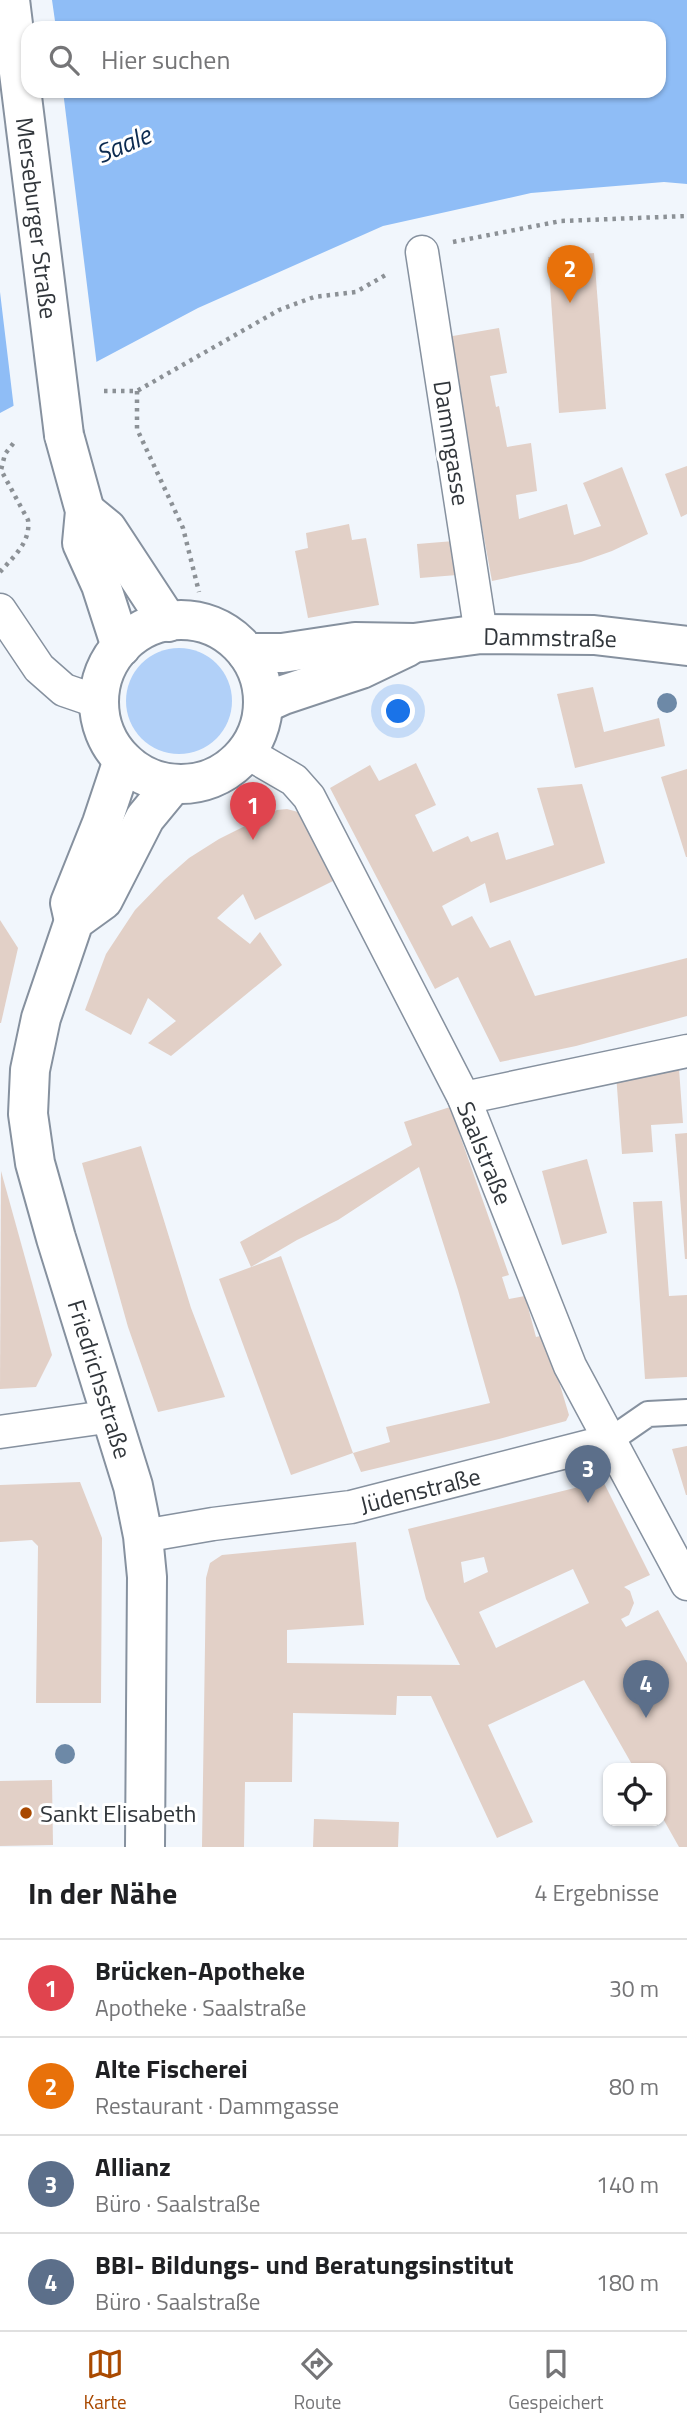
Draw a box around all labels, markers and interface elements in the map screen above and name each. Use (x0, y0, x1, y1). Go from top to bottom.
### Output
search box (21, 21, 666, 98)
text: Hier suchen (101, 40, 230, 79)
icon: search (45, 41, 83, 79)
water label: Saale (89, 114, 158, 173)
street label: Merseburger Straße (7, 115, 67, 321)
pin: 2 (547, 245, 593, 303)
street label: Dammgasse (424, 378, 480, 508)
street label: Dammstraße (483, 618, 617, 656)
your location (381, 694, 415, 728)
pin: 1 (230, 782, 276, 840)
street label: Saalstraße (448, 1096, 522, 1210)
street label: Friedrichsstraße (59, 1295, 141, 1463)
pin: 3 (565, 1445, 611, 1503)
street label: Jüdenstraße (356, 1458, 484, 1522)
pin: 4 (623, 1660, 669, 1718)
map controls (603, 1763, 666, 1826)
button: locate (603, 1763, 666, 1826)
place label: Sankt Elisabeth (40, 1795, 196, 1831)
marker: Sankt Elisabeth (18, 1805, 34, 1821)
text: In der Nähe (28, 1870, 177, 1916)
text: 4 Ergebnisse (535, 1875, 659, 1910)
text: Brücken-Apotheke (95, 1951, 305, 1990)
text: 1 (45, 1971, 57, 2006)
text: 30 m (609, 1971, 659, 2006)
text: Apotheke · Saalstraße (95, 1990, 306, 2025)
text: Alte Fischerei (95, 2049, 248, 2088)
text: 2 (45, 2069, 57, 2104)
text: 80 m (609, 2069, 659, 2104)
text: Restaurant · Dammgasse (95, 2088, 339, 2123)
text: Allianz (95, 2147, 171, 2186)
text: 3 (45, 2167, 57, 2202)
text: 140 m (596, 2167, 659, 2202)
text: Büro · Saalstraße (95, 2186, 260, 2221)
text: BBI- Bildungs- und Beratungsinstitut (95, 2245, 514, 2284)
text: 4 (45, 2265, 57, 2300)
text: 180 m (596, 2265, 659, 2300)
text: Büro · Saalstraße (95, 2284, 260, 2319)
tab: Karte (83, 2345, 127, 2416)
tab: Route (294, 2345, 341, 2416)
tab: Gespeichert (508, 2345, 604, 2416)

